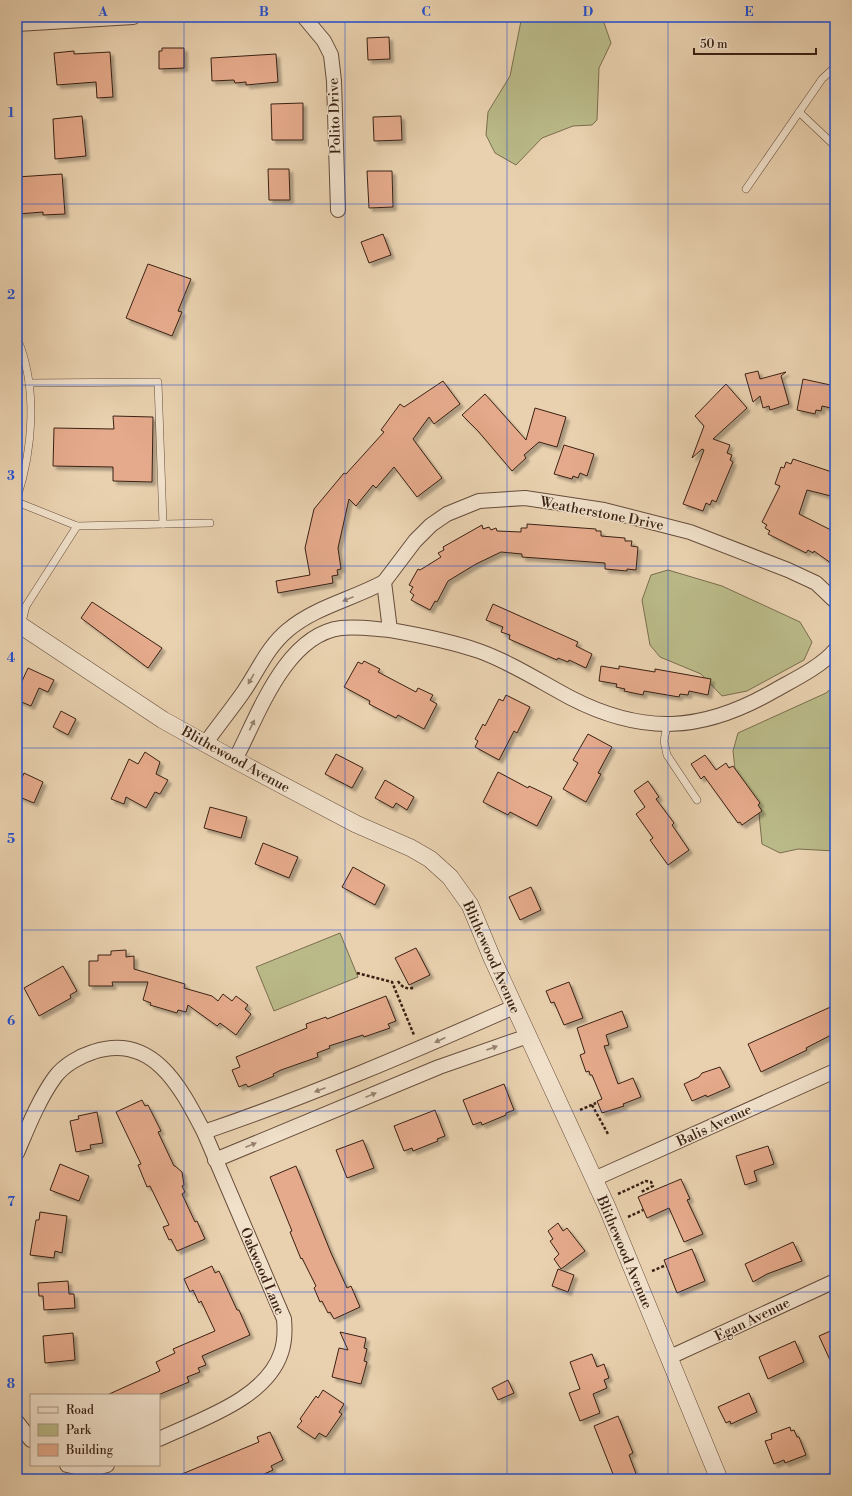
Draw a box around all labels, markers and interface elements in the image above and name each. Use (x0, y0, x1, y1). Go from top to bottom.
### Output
text: A (97, 4, 108, 20)
text: B (259, 4, 269, 20)
text: C (421, 4, 431, 20)
text: D (583, 4, 593, 20)
text: E (744, 4, 754, 20)
scale bar (694, 30, 816, 56)
text: 50 m (700, 37, 728, 52)
street label: Polito Drive (325, 78, 345, 154)
text: 1 (8, 105, 15, 121)
text: 2 (7, 287, 15, 303)
text: 3 (7, 468, 15, 484)
street label: Weatherstone Drive (538, 493, 665, 535)
one-way arrow (342, 596, 354, 602)
text: 4 (7, 650, 16, 666)
one-way arrow (247, 673, 254, 685)
one-way arrow (249, 720, 255, 731)
street label: Blithewood Avenue (177, 722, 293, 797)
text: 5 (7, 831, 15, 847)
street label: Blithewood Avenue (458, 897, 524, 1016)
text: 6 (7, 1013, 15, 1029)
one-way arrow (434, 1037, 446, 1043)
one-way arrow (487, 1045, 499, 1051)
one-way arrow (314, 1087, 326, 1093)
one-way arrow (365, 1092, 377, 1098)
street label: Balis Avenue (673, 1101, 755, 1152)
one-way arrow (245, 1142, 256, 1148)
street label: Blithewood Avenue (592, 1192, 656, 1312)
text: 7 (7, 1194, 15, 1210)
street label: Oakwood Lane (236, 1225, 289, 1318)
street label: Egan Avenue (712, 1294, 793, 1346)
text: 8 (7, 1376, 15, 1392)
legend (30, 1394, 160, 1466)
text: Road (66, 1403, 94, 1418)
text: Park (66, 1423, 92, 1438)
text: Building (65, 1443, 114, 1458)

